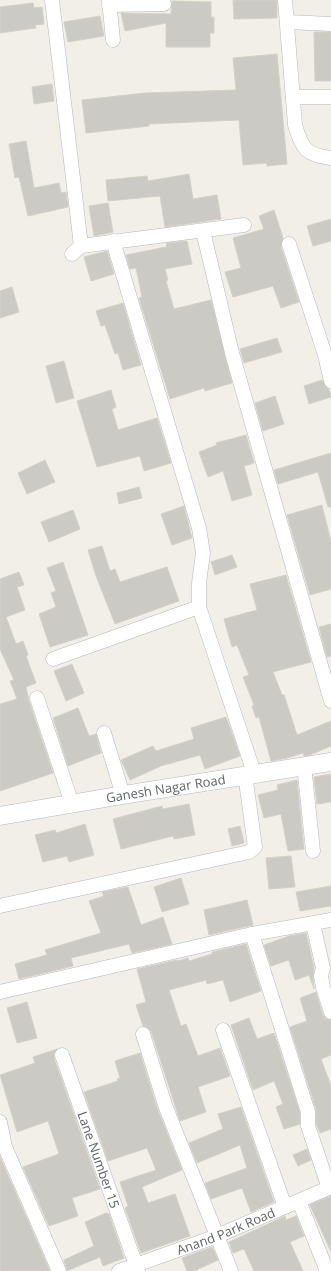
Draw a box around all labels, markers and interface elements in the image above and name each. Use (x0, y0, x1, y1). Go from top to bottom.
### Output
street label: Ganesh Nagar Road (105, 770, 227, 807)
street label: Lane Number 15 (74, 1109, 124, 1211)
street label: Anand Park Road (174, 1203, 278, 1259)

